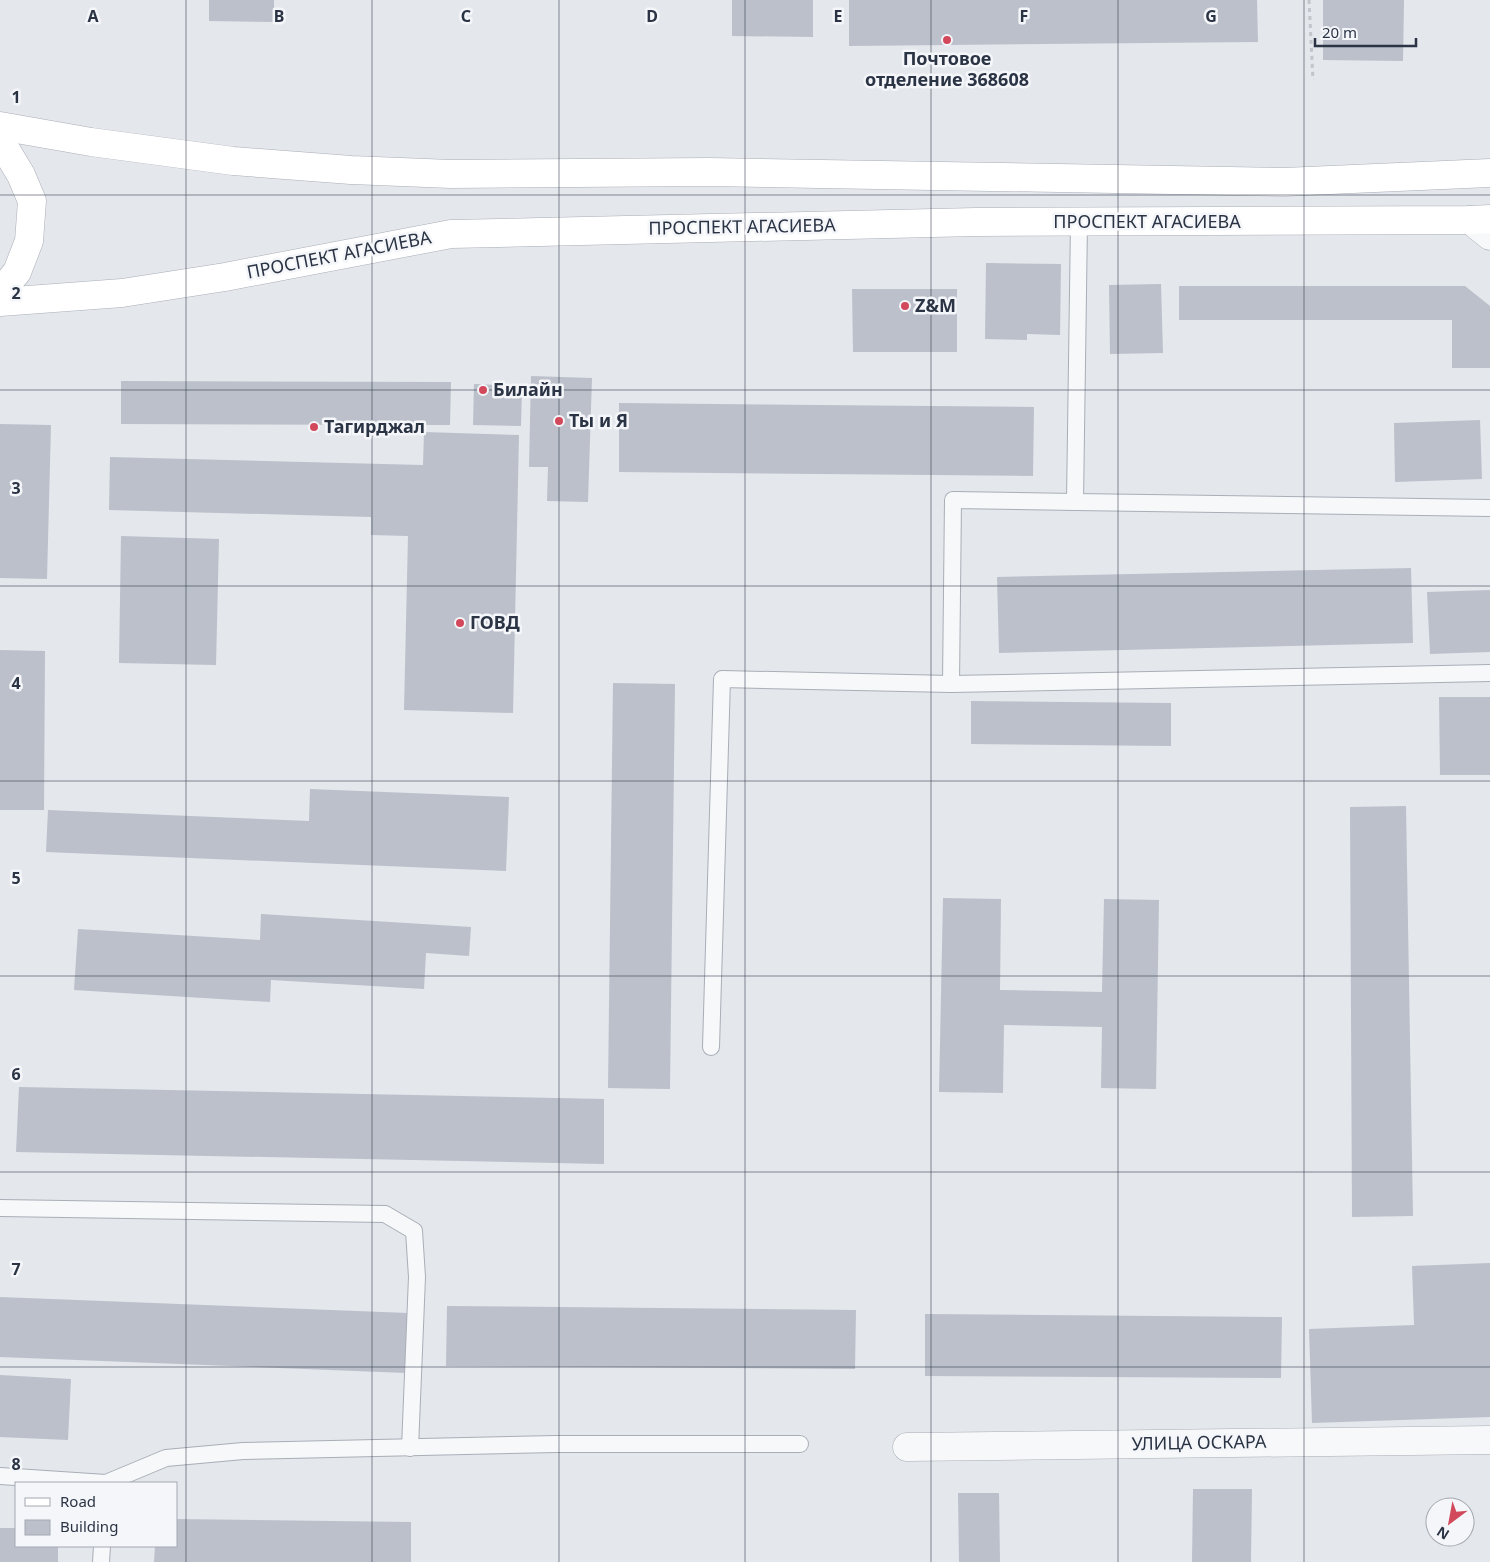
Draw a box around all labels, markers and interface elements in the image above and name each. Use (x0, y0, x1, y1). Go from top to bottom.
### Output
text: A (87, 5, 99, 27)
text: B (274, 5, 284, 27)
text: C (461, 5, 471, 27)
text: D (646, 5, 658, 27)
text: E (834, 5, 843, 27)
text: F (1020, 5, 1028, 27)
text: G (1205, 5, 1217, 27)
scale bar (1315, 15, 1416, 47)
text: 20 m (1322, 22, 1357, 42)
marker: Почтовое отделение 368608 (941, 34, 953, 46)
place label: Почтовое отделение 368608 (865, 46, 1029, 91)
text: 1 (11, 86, 21, 108)
street label: ПРОСПЕКТ АГАСИЕВА (1053, 209, 1241, 233)
street label: ПРОСПЕКТ АГАСИЕВА (648, 212, 836, 240)
street label: ПРОСПЕКТ АГАСИЕВА (245, 224, 434, 284)
text: 2 (11, 282, 21, 304)
place label: Z&M (915, 293, 956, 317)
marker: Z&M (899, 300, 911, 312)
place label: Билайн (493, 377, 563, 401)
marker: Билайн (477, 384, 489, 396)
place label: Ты и Я (569, 408, 628, 432)
place label: Тагирджал (324, 414, 425, 438)
marker: Ты и Я (553, 415, 565, 427)
marker: Тагирджал (308, 421, 320, 433)
text: 3 (11, 477, 21, 499)
place label: ГОВД (470, 610, 520, 634)
marker: ГОВД (454, 617, 466, 629)
text: 4 (11, 672, 21, 694)
text: 5 (11, 867, 21, 889)
text: 6 (11, 1063, 21, 1085)
text: 7 (11, 1258, 21, 1280)
street label: УЛИЦА ОСКАРА (1132, 1429, 1267, 1455)
text: 8 (11, 1453, 21, 1475)
legend (15, 1482, 178, 1547)
text: Road (60, 1491, 96, 1511)
north arrow (1425, 1497, 1475, 1547)
text: Building (60, 1516, 118, 1536)
text: N (1433, 1522, 1453, 1545)

